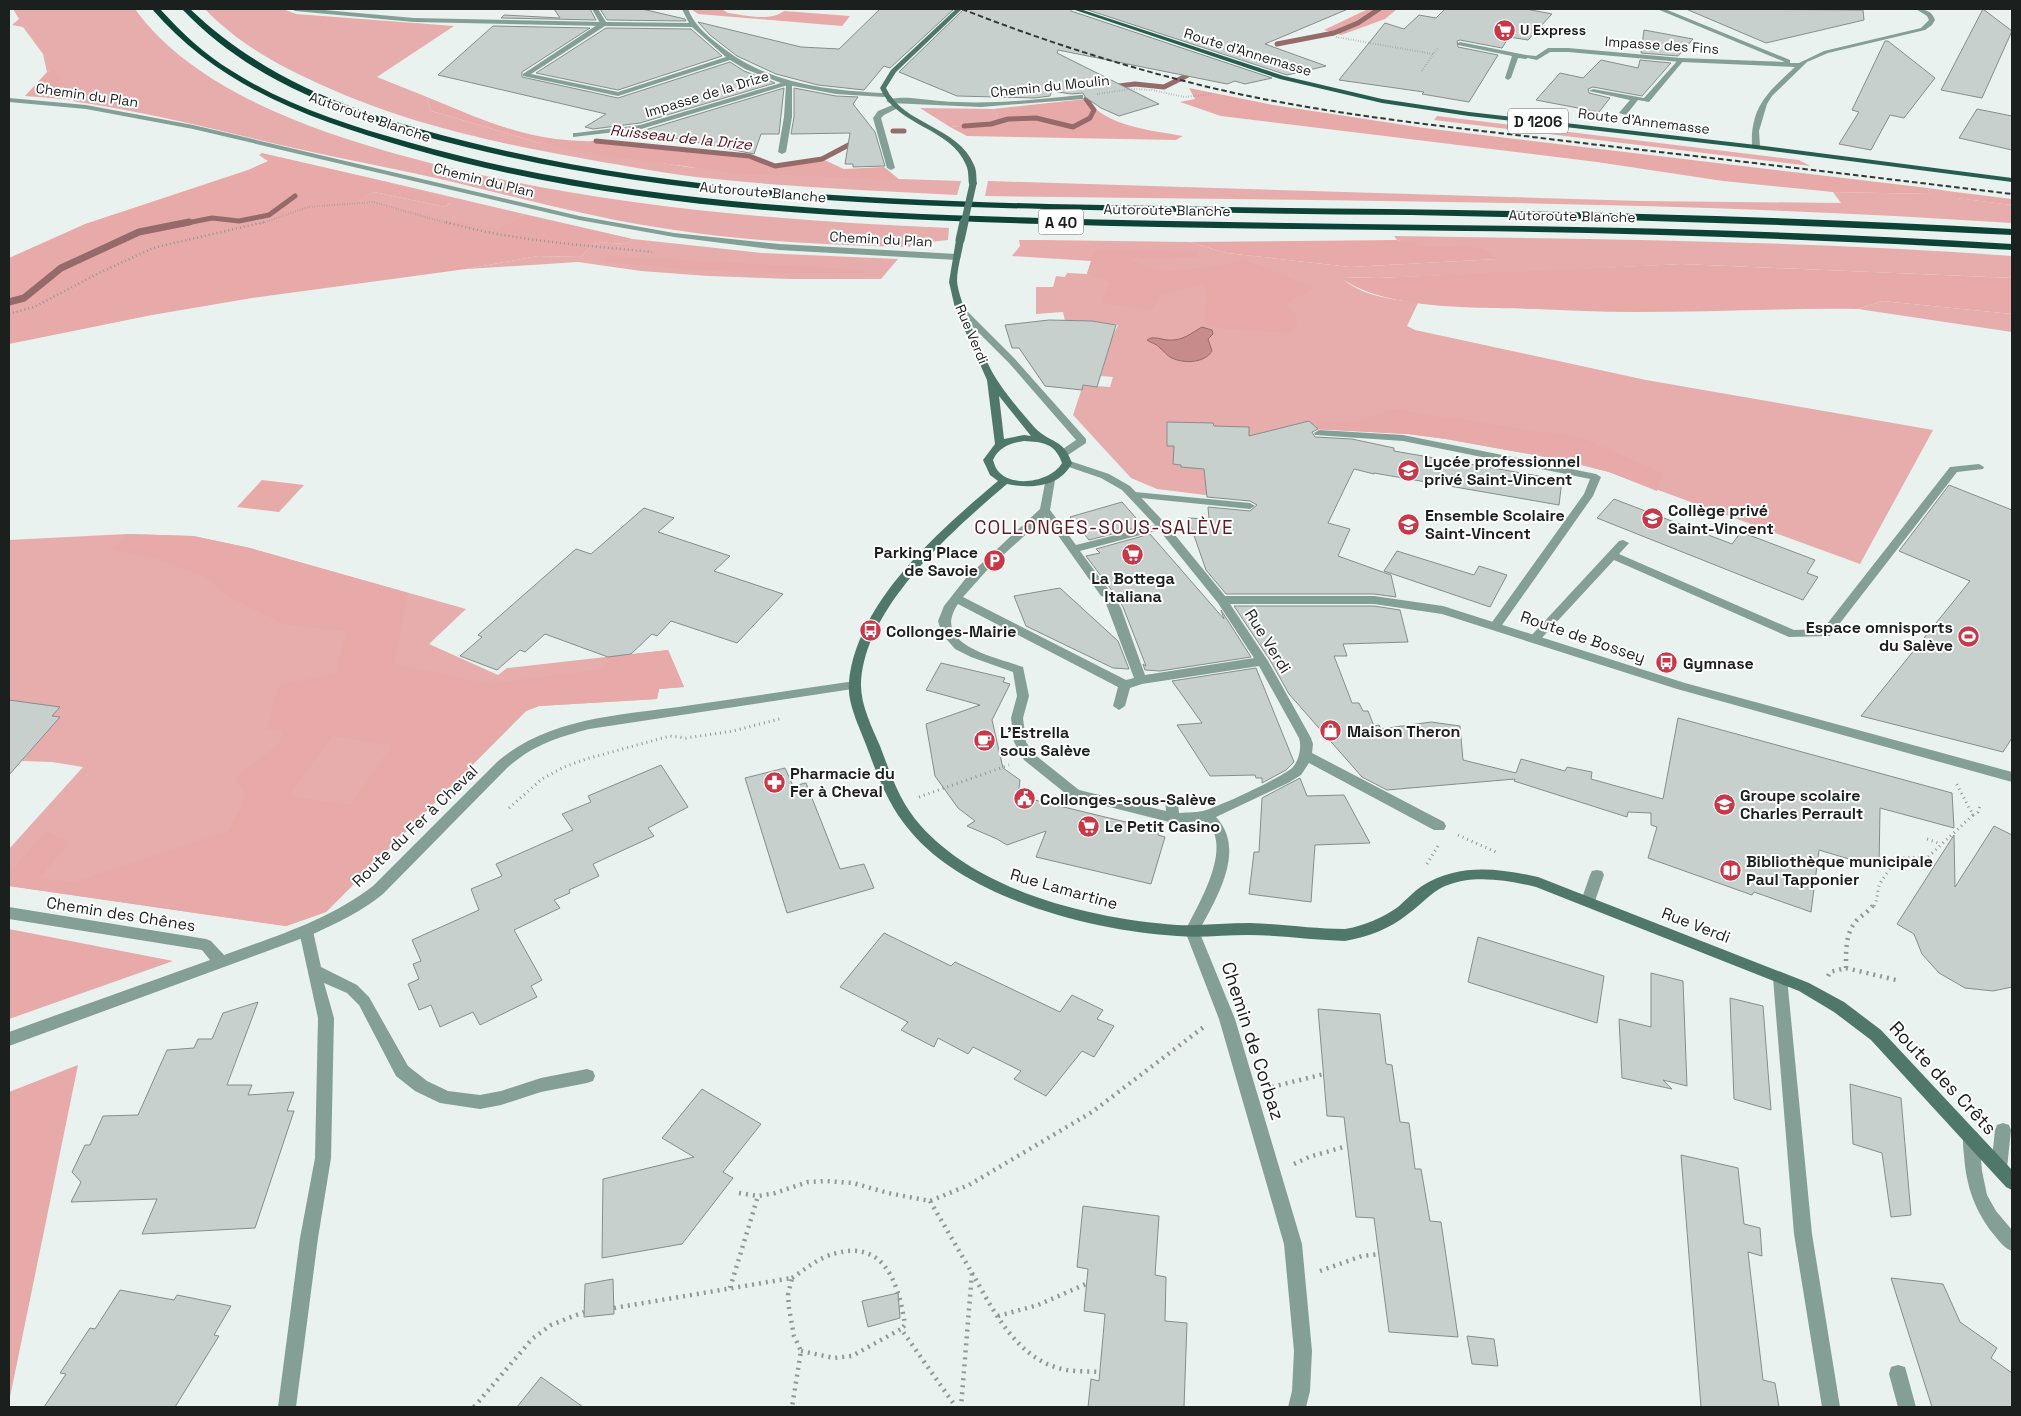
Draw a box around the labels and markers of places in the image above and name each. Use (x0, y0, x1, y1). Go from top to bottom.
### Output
supermarket icon: U Express (1492, 18, 1516, 42)
place label: U Express (1520, 21, 1586, 39)
place label: Lycée professionnel privé Saint-Vincent (1424, 451, 1580, 490)
school or university icon: Lycée professionnel privé Saint-Vincent (1396, 458, 1420, 482)
place label: Collège privé Saint-Vincent (1668, 500, 1774, 539)
place label: Ensemble Scolaire Saint-Vincent (1425, 505, 1565, 544)
school or university icon: Collège privé Saint-Vincent (1640, 507, 1664, 531)
school or university icon: Ensemble Scolaire Saint-Vincent (1397, 512, 1421, 536)
place label: Parking Place de Savoie (874, 542, 978, 581)
supermarket icon: La Bottega Italiana (1121, 542, 1145, 566)
parking icon: Parking Place de Savoie (982, 549, 1006, 573)
place label: La Bottega Italiana (1091, 568, 1175, 607)
place label: Espace omnisports du Salève (1806, 617, 1953, 656)
bus stop icon: Collonges-Mairie (858, 619, 882, 643)
place label: Collonges-Mairie (886, 621, 1016, 642)
sports icon: Espace omnisports du Salève (1957, 624, 1981, 648)
bus stop icon: Gymnase (1655, 651, 1679, 675)
place label: Gymnase (1683, 653, 1754, 674)
shop icon: Maison Theron (1319, 719, 1343, 743)
place label: Maison Theron (1347, 721, 1460, 742)
place label: L'Estrella sous Salève (1000, 722, 1090, 761)
cafe icon: L'Estrella sous Salève (972, 729, 996, 753)
place label: Pharmacie du Fer à Cheval (790, 763, 895, 802)
pharmacy icon: Pharmacie du Fer à Cheval (762, 770, 786, 794)
place label: Groupe scolaire Charles Perrault (1740, 785, 1863, 824)
public building icon: Collonges-sous-Salève (1012, 787, 1036, 811)
place label: Collonges-sous-Salève (1040, 789, 1216, 810)
school or university icon: Groupe scolaire Charles Perrault (1712, 792, 1736, 816)
supermarket icon: Le Petit Casino (1077, 814, 1101, 838)
place label: Le Petit Casino (1105, 816, 1220, 837)
place label: Bibliothèque municipale Paul Tapponier (1746, 851, 1933, 890)
library icon: Bibliothèque municipale Paul Tapponier (1718, 858, 1742, 882)

